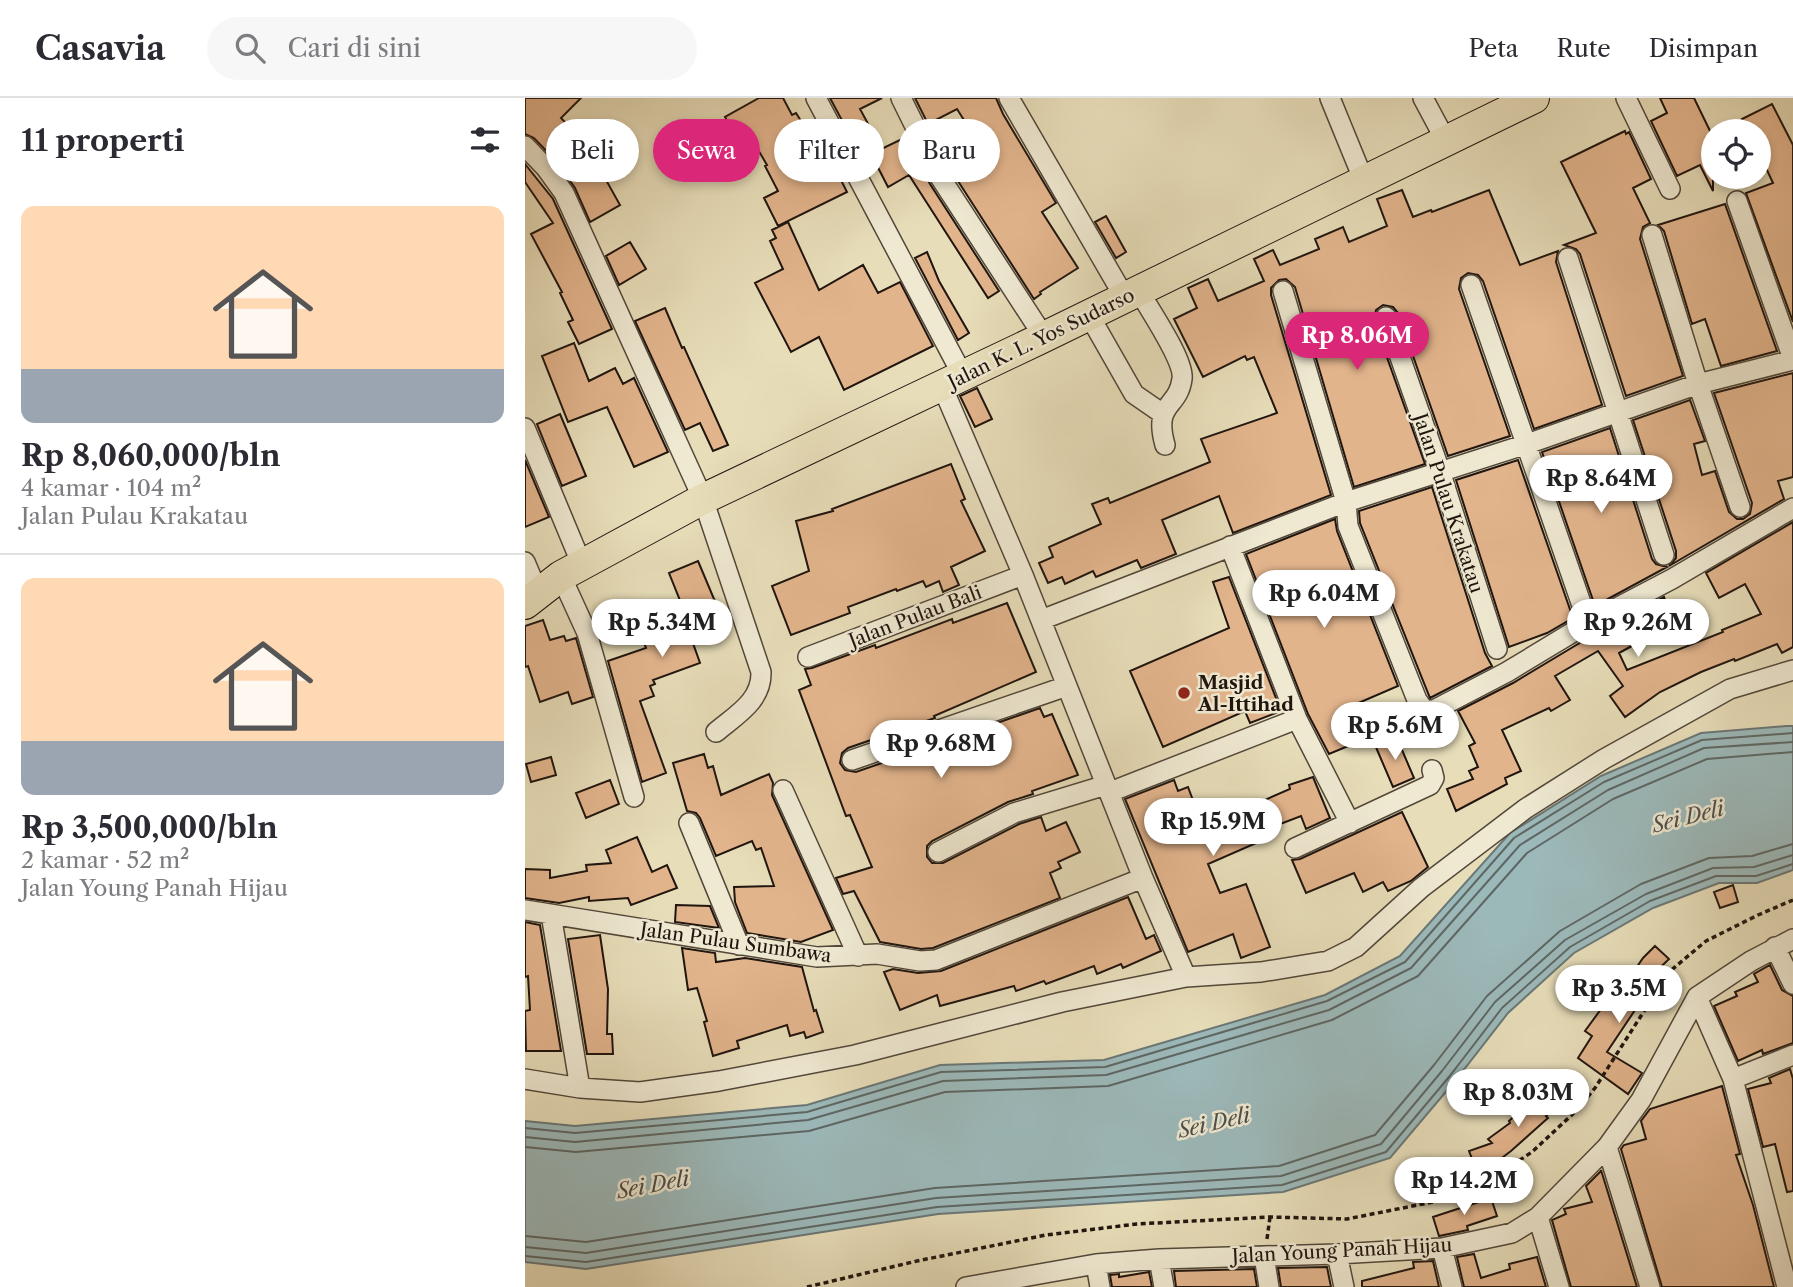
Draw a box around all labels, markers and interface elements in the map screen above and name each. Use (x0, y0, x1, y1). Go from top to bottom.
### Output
search box (207, 17, 697, 80)
text: Casavia (35, 28, 165, 69)
icon: search (231, 29, 269, 67)
text: Cari di sini (287, 32, 421, 64)
text: Peta (1469, 34, 1518, 63)
text: Rute (1556, 34, 1611, 63)
text: Disimpan (1649, 34, 1758, 63)
chip: Beli (546, 119, 639, 182)
chip: Sewa (653, 119, 760, 182)
chip: Filter (774, 119, 884, 182)
chip: Baru (898, 119, 1000, 182)
map controls (1701, 119, 1771, 189)
button: locate (1701, 119, 1771, 189)
icon: filters (466, 121, 504, 159)
text: 11 properti (21, 122, 185, 159)
icon: home (200, 251, 326, 377)
street label: Jalan K. L. Yos Sudarso (942, 283, 1138, 395)
pin: Rp 8.06M (1285, 313, 1429, 372)
text: Rp 8.06M (1301, 321, 1413, 349)
street label: Jalan Pulau Krakatau (1408, 408, 1489, 596)
text: Rp 8,060,000/bln (21, 437, 280, 474)
pin: Rp 8.64M (1529, 456, 1673, 515)
text: Rp 8.64M (1545, 464, 1657, 492)
text: 4 kamar · 104 m² (21, 474, 201, 502)
text: Jalan Pulau Krakatau (21, 502, 248, 530)
pin: Rp 6.04M (1252, 570, 1396, 630)
text: Rp 6.04M (1268, 579, 1380, 607)
street label: Jalan Pulau Bali (843, 580, 985, 653)
pin: Rp 5.34M (590, 600, 734, 659)
pin: Rp 9.26M (1566, 600, 1710, 659)
text: Rp 5.34M (608, 608, 717, 636)
text: Rp 9.26M (1583, 608, 1693, 636)
icon: home (200, 623, 326, 749)
place label: Masjid Al-Ittihad (1197, 671, 1294, 716)
marker: Masjid Al-Ittihad (1176, 685, 1192, 701)
pin: Rp 5.6M (1330, 702, 1460, 762)
text: Rp 5.6M (1347, 711, 1443, 739)
pin: Rp 9.68M (869, 720, 1013, 780)
text: Rp 9.68M (886, 729, 996, 757)
water label: Sei Deli (1647, 795, 1728, 838)
pin: Rp 15.9M (1141, 798, 1285, 858)
text: Rp 15.9M (1160, 807, 1266, 835)
text: Rp 3,500,000/bln (21, 809, 278, 846)
text: 2 kamar · 52 m² (21, 846, 189, 874)
text: Jalan Young Panah Hijau (21, 874, 288, 902)
street label: Jalan Pulau Sumbawa (636, 917, 833, 967)
pin: Rp 3.5M (1554, 965, 1684, 1025)
text: Rp 3.5M (1571, 974, 1667, 1002)
pin: Rp 8.03M (1446, 1070, 1590, 1129)
text: Rp 8.03M (1462, 1078, 1574, 1106)
water label: Sei Deli (1173, 1102, 1254, 1143)
pin: Rp 14.2M (1392, 1158, 1536, 1217)
water label: Sei Deli (613, 1165, 693, 1204)
text: Rp 14.2M (1410, 1166, 1518, 1194)
street label: Jalan Young Panah Hijau (1228, 1233, 1453, 1268)

